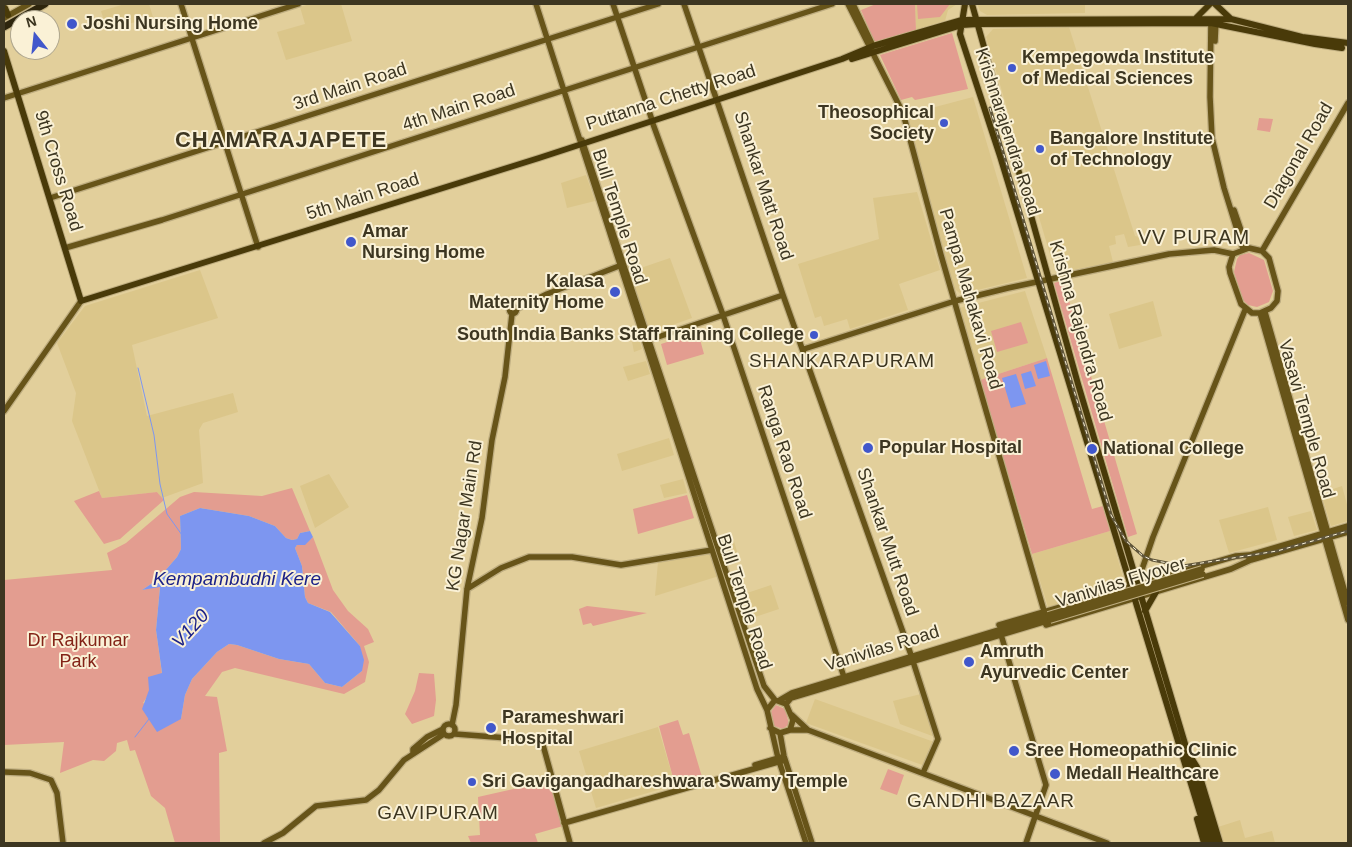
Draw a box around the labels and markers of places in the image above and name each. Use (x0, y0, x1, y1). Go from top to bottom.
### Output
place label: Joshi Nursing Home (83, 13, 258, 35)
marker: Joshi Nursing Home (65, 17, 79, 31)
place label: Kempegowda Institute of Medical Sciences (1022, 47, 1214, 90)
marker: Kempegowda Institute of Medical Sciences (1006, 62, 1018, 74)
place label: Theosophical Society (818, 102, 934, 144)
marker: Theosophical Society (938, 117, 950, 129)
place label: Bangalore Institute of Technology (1050, 128, 1213, 170)
marker: Bangalore Institute of Technology (1034, 143, 1046, 155)
place label: Amar Nursing Home (362, 221, 485, 264)
marker: Amar Nursing Home (344, 235, 358, 249)
place label: Kalasa Maternity Home (469, 271, 604, 314)
marker: Kalasa Maternity Home (608, 285, 622, 299)
place label: South India Banks Staff Training College (457, 324, 804, 346)
marker: South India Banks Staff Training College (808, 329, 820, 341)
place label: Popular Hospital (879, 437, 1022, 459)
place label: National College (1103, 438, 1244, 460)
marker: Popular Hospital (861, 441, 875, 455)
marker: National College (1085, 442, 1099, 456)
place label: Amruth Ayurvedic Center (980, 641, 1128, 684)
marker: Amruth Ayurvedic Center (962, 655, 976, 669)
place label: Parameshwari Hospital (502, 707, 624, 750)
marker: Parameshwari Hospital (484, 721, 498, 735)
place label: Sree Homeopathic Clinic (1025, 740, 1237, 762)
marker: Sree Homeopathic Clinic (1007, 744, 1021, 758)
place label: Medall Healthcare (1066, 763, 1219, 785)
marker: Medall Healthcare (1048, 767, 1062, 781)
place label: Sri Gavigangadhareshwara Swamy Temple (482, 771, 848, 793)
marker: Sri Gavigangadhareshwara Swamy Temple (466, 776, 478, 788)

